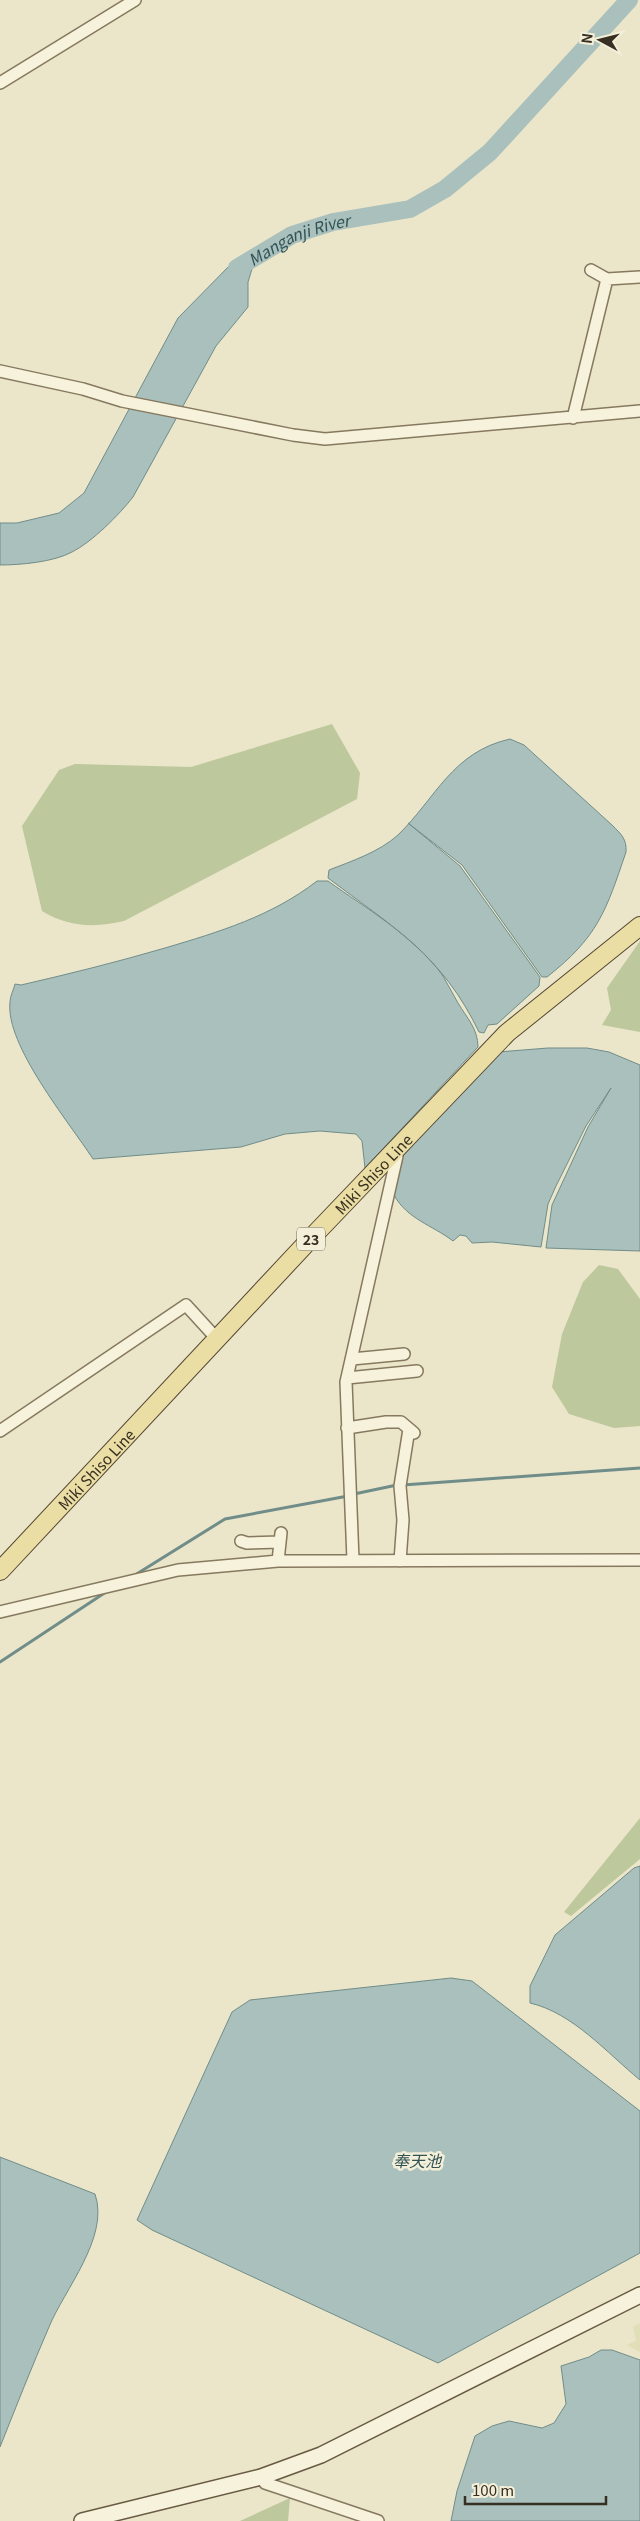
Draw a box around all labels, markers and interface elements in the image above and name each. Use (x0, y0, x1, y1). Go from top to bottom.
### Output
north arrow (575, 15, 625, 65)
text: N (576, 32, 597, 45)
water label: Manganji River (243, 207, 354, 271)
street label: Miki Shiso Line (329, 1129, 416, 1218)
road number: 23 (297, 1228, 325, 1250)
street label: Miki Shiso Line (53, 1424, 139, 1514)
water label: 奉天池 (393, 2148, 443, 2172)
scale bar (465, 2474, 606, 2506)
text: 100 m (472, 2479, 514, 2500)

